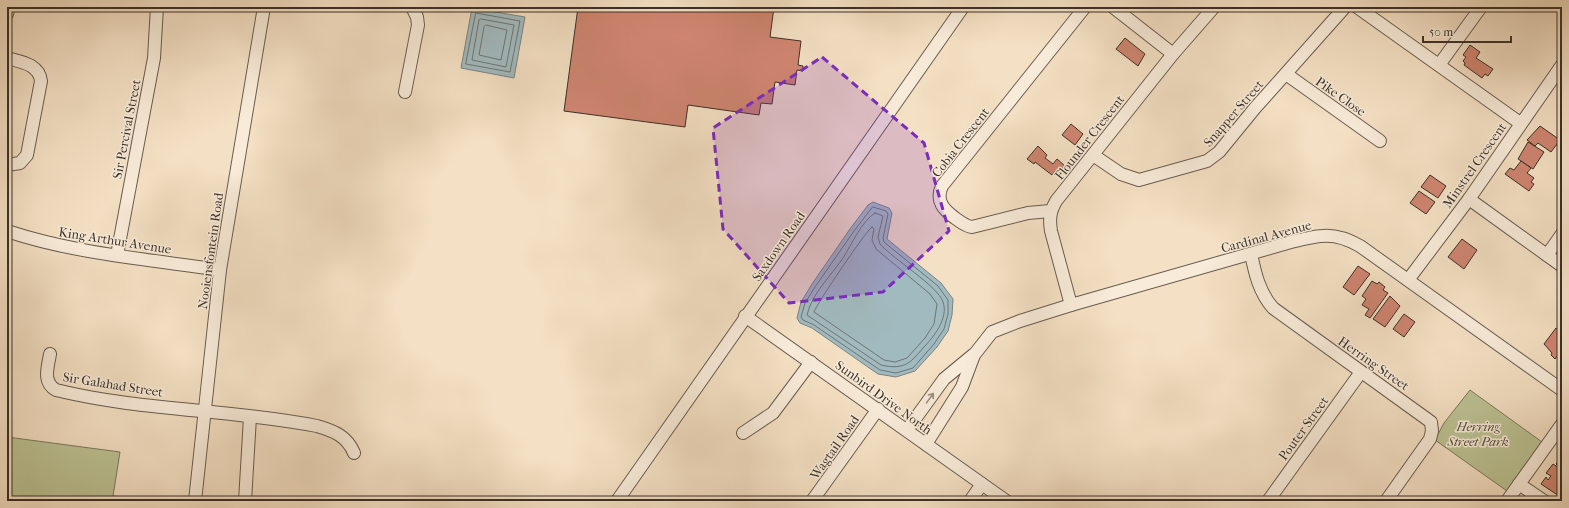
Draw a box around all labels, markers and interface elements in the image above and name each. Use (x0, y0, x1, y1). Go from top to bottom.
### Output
scale bar (1423, 18, 1511, 44)
text: 50 m (1429, 25, 1453, 39)
street label: Pike Close (1313, 74, 1369, 119)
street label: Snapper Street (1200, 77, 1267, 150)
street label: Sir Percival Street (110, 78, 144, 180)
street label: Flounder Crescent (1052, 92, 1127, 183)
street label: Cobia Crescent (929, 104, 992, 180)
street label: Minstrel Crescent (1439, 120, 1510, 211)
street label: Nooiensfontein Road (195, 191, 226, 310)
street label: Saxdown Road (749, 208, 808, 284)
street label: Cardinal Avenue (1219, 217, 1314, 256)
street label: King Arthur Avenue (57, 224, 173, 257)
street label: Herring Street (1335, 333, 1412, 394)
street label: Sunbird Drive North (833, 357, 935, 438)
street label: Sir Galahad Street (62, 369, 164, 400)
one-way arrow (925, 393, 934, 404)
street label: Pouter Street (1275, 393, 1332, 463)
street label: Wagtail Road (806, 412, 863, 483)
park label: Herring Street Park (1446, 419, 1509, 449)

